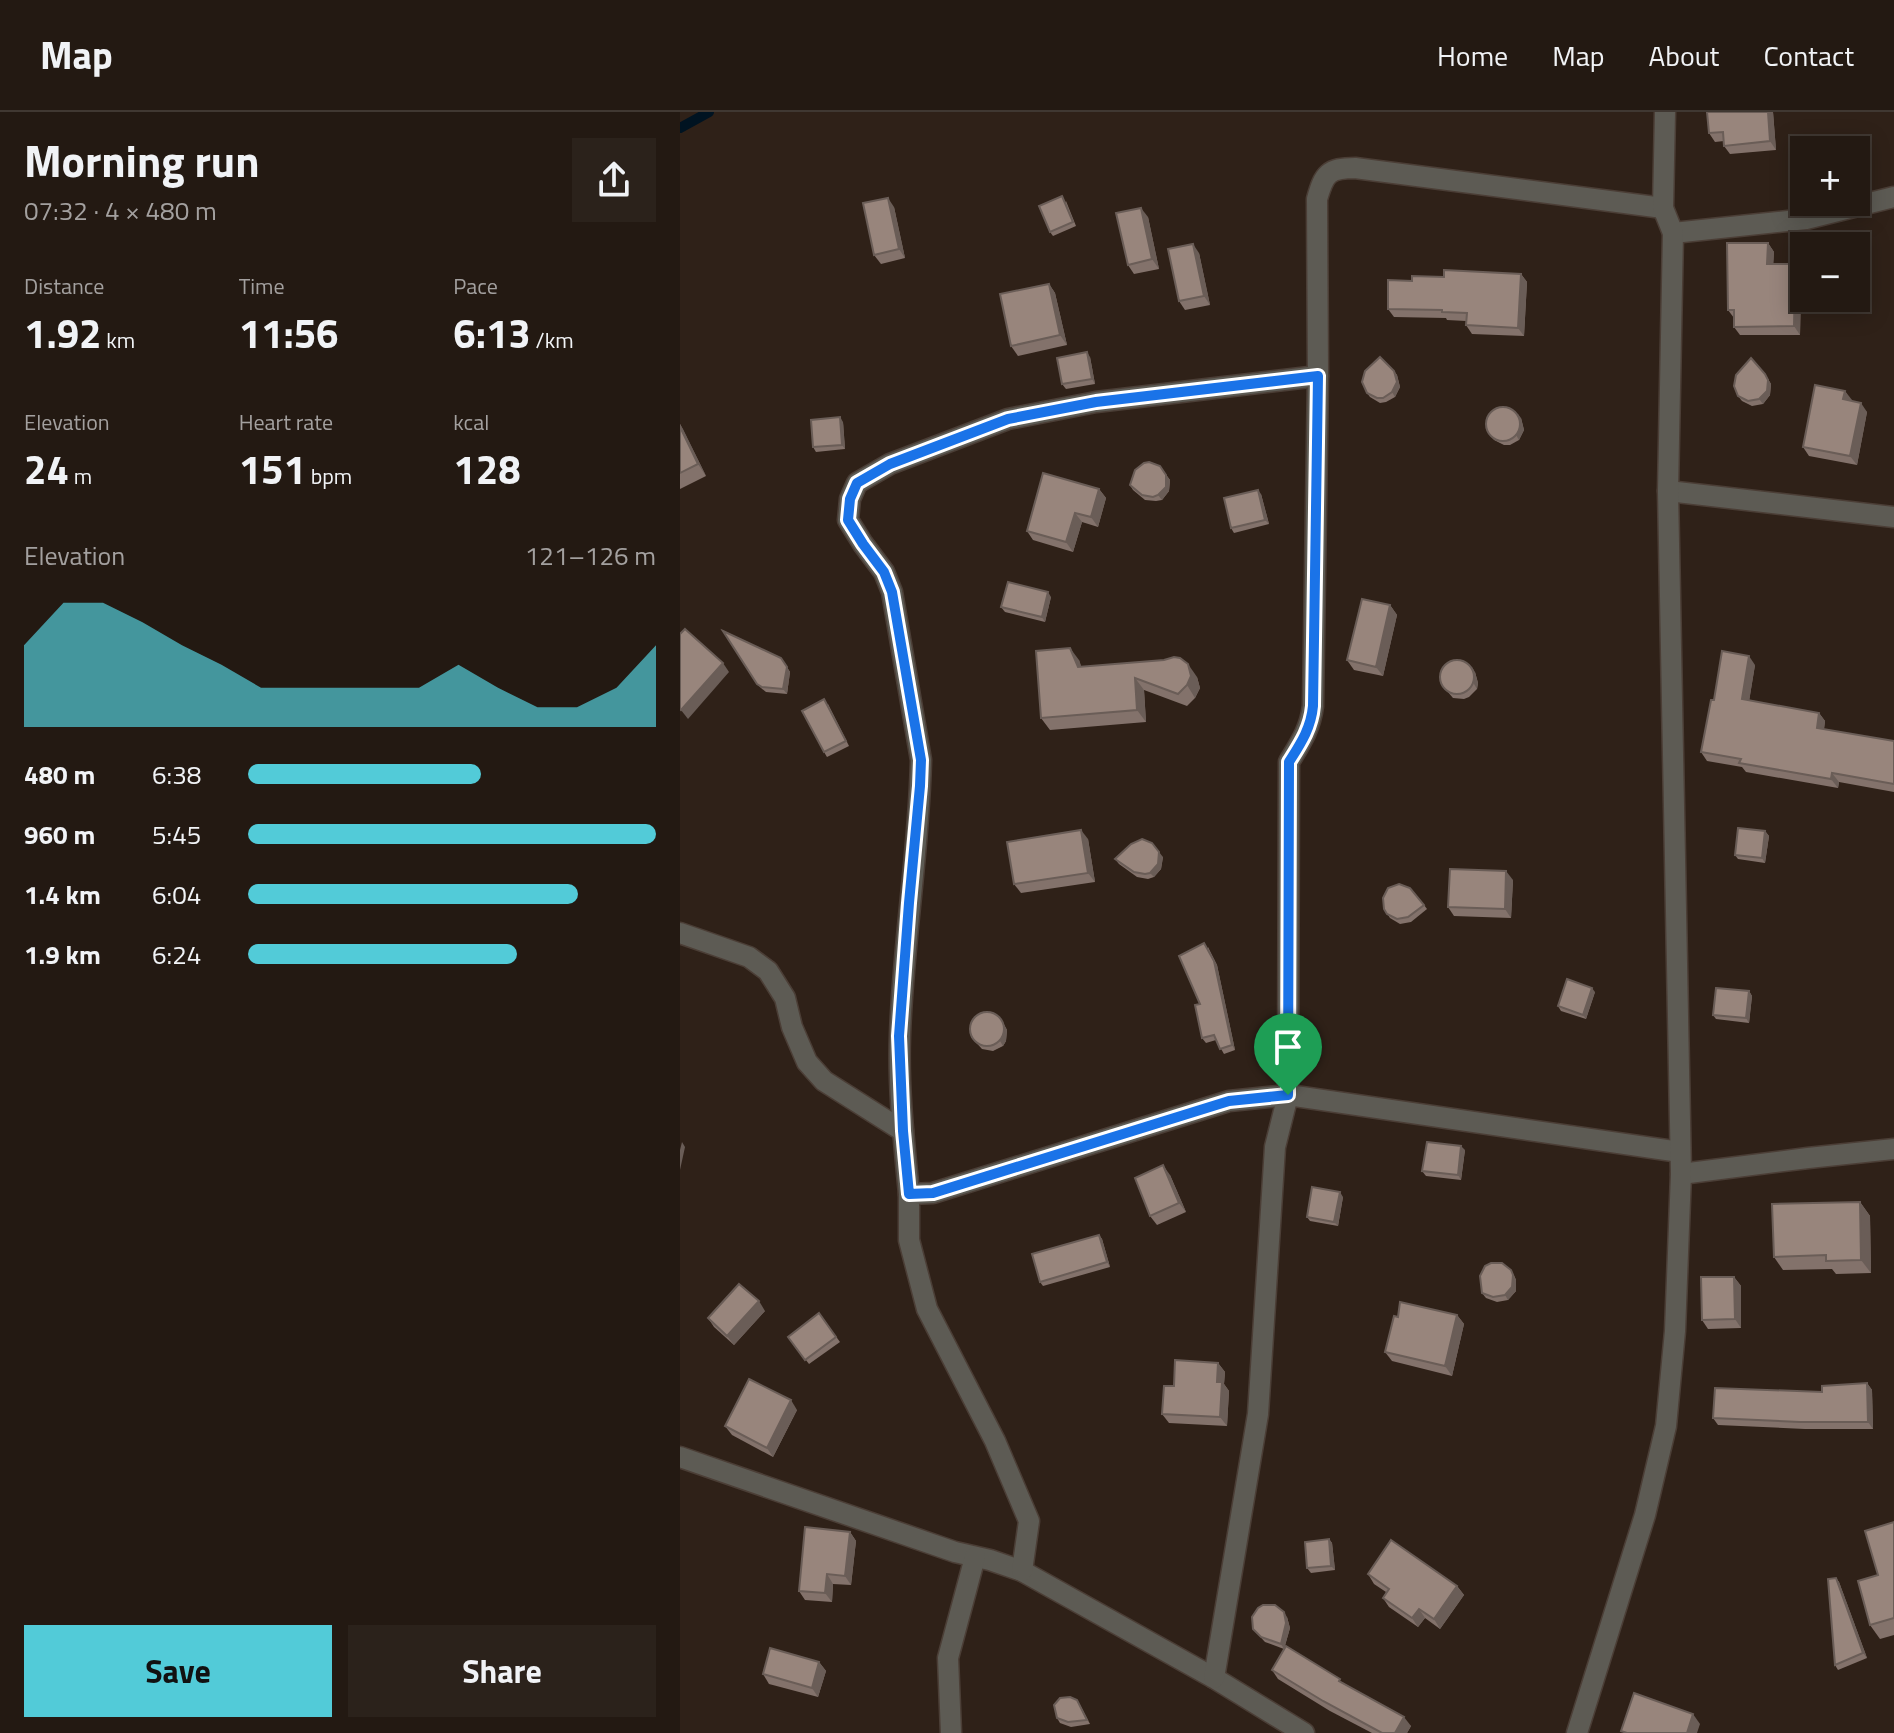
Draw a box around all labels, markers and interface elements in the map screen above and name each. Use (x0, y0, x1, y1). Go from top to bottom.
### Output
text: Map (40, 26, 113, 84)
text: Home (1437, 34, 1508, 77)
text: Map (1552, 34, 1605, 77)
text: About (1649, 34, 1719, 77)
text: Contact (1763, 34, 1854, 77)
text: Morning run (24, 127, 260, 194)
map controls (1790, 136, 1870, 312)
button: + (1790, 136, 1870, 216)
button: share (572, 138, 656, 222)
text: 07:32 · 4 × 480 m (24, 191, 217, 230)
button: − (1790, 232, 1870, 312)
text: Distance (24, 269, 104, 303)
text: Time (239, 269, 285, 303)
text: Pace (453, 269, 498, 303)
text: 1.92 (24, 303, 101, 364)
text: 11:56 (239, 303, 339, 364)
text: 6:13 (453, 303, 531, 364)
text: km (101, 323, 135, 357)
text: /km (531, 323, 574, 357)
text: Elevation (24, 405, 110, 439)
text: Heart rate (239, 405, 333, 439)
text: kcal (453, 405, 489, 439)
text: 24 (24, 439, 69, 500)
text: 151 (239, 439, 306, 500)
text: 128 (453, 439, 521, 500)
text: m (69, 459, 92, 493)
text: bpm (306, 459, 352, 493)
text: Elevation (24, 536, 125, 575)
text: 121–126 m (525, 536, 656, 575)
text: 480 m (24, 755, 95, 794)
text: 6:38 (152, 755, 201, 794)
text: 960 m (24, 815, 95, 854)
text: 5:45 (152, 815, 201, 854)
text: 1.4 km (24, 875, 101, 914)
text: 6:04 (152, 875, 201, 914)
text: 1.9 km (24, 935, 101, 974)
text: 6:24 (152, 935, 201, 974)
pin (1254, 1013, 1322, 1095)
icon: arrive (1266, 1025, 1310, 1069)
button: Save (24, 1625, 332, 1717)
button: Share (348, 1625, 656, 1717)

